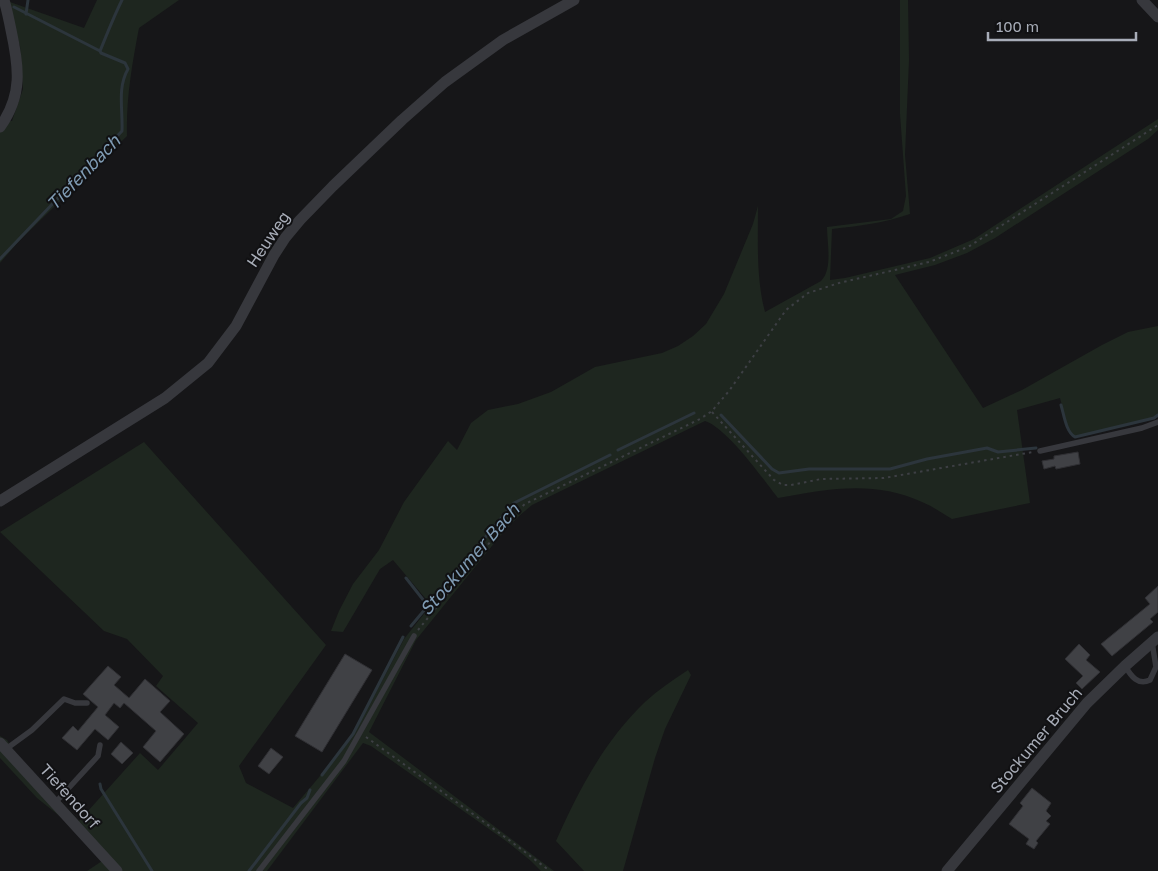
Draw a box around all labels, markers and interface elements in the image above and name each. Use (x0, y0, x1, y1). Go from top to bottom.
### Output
scale bar (988, 10, 1136, 42)
text: 100 m (996, 17, 1039, 35)
water label: Tiefenbach (42, 129, 125, 214)
street label: Heuweg (242, 207, 294, 271)
water label: Stockumer Bach (414, 498, 524, 619)
street label: Stockumer Bruch (986, 683, 1086, 797)
street label: Tiefendorf (36, 760, 104, 833)

